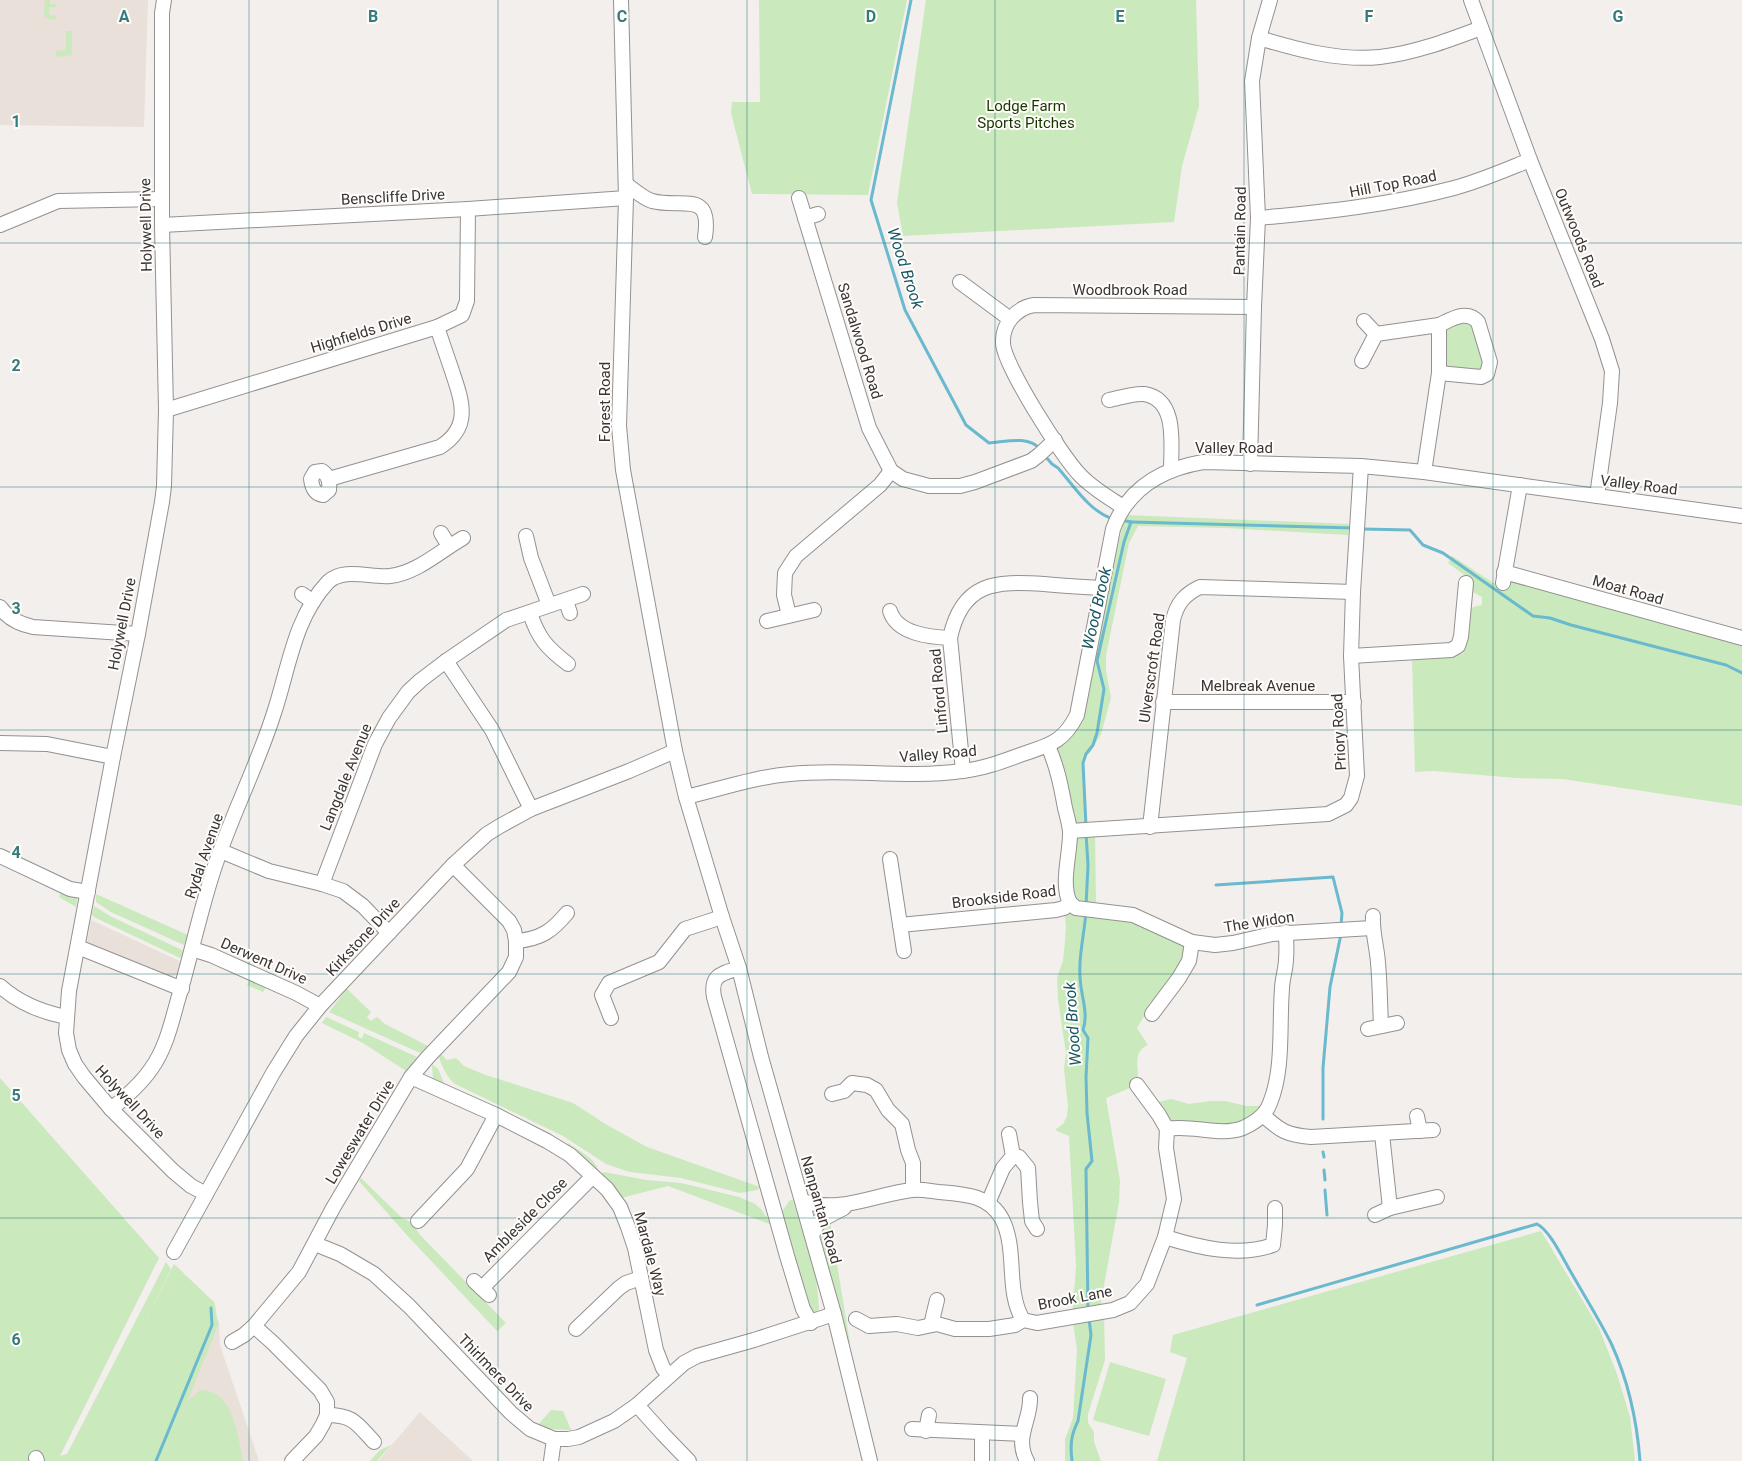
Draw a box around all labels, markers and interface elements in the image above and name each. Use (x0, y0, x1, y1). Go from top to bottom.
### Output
text: A (119, 7, 130, 26)
text: B (368, 7, 378, 26)
text: C (617, 7, 627, 26)
text: D (866, 7, 876, 26)
text: E (1116, 7, 1125, 26)
text: F (1365, 7, 1374, 26)
text: G (1613, 7, 1624, 26)
park label: Lodge Farm Sports Pitches (977, 97, 1075, 132)
text: 1 (11, 112, 21, 131)
street label: Hill Top Road (1348, 167, 1438, 201)
street label: Holywell Drive (136, 178, 156, 272)
street label: Benscliffe Drive (341, 185, 445, 209)
street label: Outwoods Road (1551, 185, 1607, 291)
street label: Pantain Road (1230, 186, 1250, 276)
water label: Wood Brook (883, 225, 928, 312)
street label: Sandalwood Road (834, 281, 886, 401)
street label: Woodbrook Road (1073, 281, 1187, 299)
street label: Highfields Drive (308, 309, 414, 357)
text: 2 (11, 356, 21, 375)
street label: Forest Road (596, 362, 614, 442)
street label: Valley Road (1195, 439, 1273, 457)
street label: Valley Road (1599, 471, 1679, 499)
water label: Wood Brook (1078, 564, 1115, 651)
street label: Moat Road (1591, 571, 1665, 609)
street label: Holywell Drive (104, 576, 140, 672)
text: 3 (11, 599, 21, 618)
street label: Ulverscroft Road (1135, 612, 1169, 724)
street label: Linford Road (926, 648, 952, 734)
street label: Melbreak Avenue (1201, 677, 1315, 695)
street label: Priory Road (1328, 693, 1350, 771)
street label: Langdale Avenue (316, 721, 376, 833)
street label: Valley Road (898, 742, 978, 766)
street label: Rydal Avenue (181, 811, 227, 901)
text: 4 (11, 843, 21, 862)
street label: Brookside Road (951, 882, 1057, 912)
street label: Kirkstone Drive (322, 894, 404, 980)
street label: The Widon (1222, 908, 1296, 936)
street label: Derwent Drive (218, 934, 310, 988)
water label: Wood Brook (1060, 980, 1085, 1067)
street label: Holywell Drive (91, 1062, 169, 1143)
street label: Loweswater Drive (322, 1077, 398, 1187)
text: 5 (11, 1086, 21, 1105)
street label: Nanpantan Road (797, 1154, 845, 1266)
street label: Ambleside Close (479, 1174, 571, 1266)
street label: Mardale Way (630, 1210, 670, 1298)
street label: Brook Lane (1036, 1282, 1114, 1314)
text: 6 (11, 1330, 21, 1349)
street label: Thirlmere Drive (454, 1330, 538, 1416)

